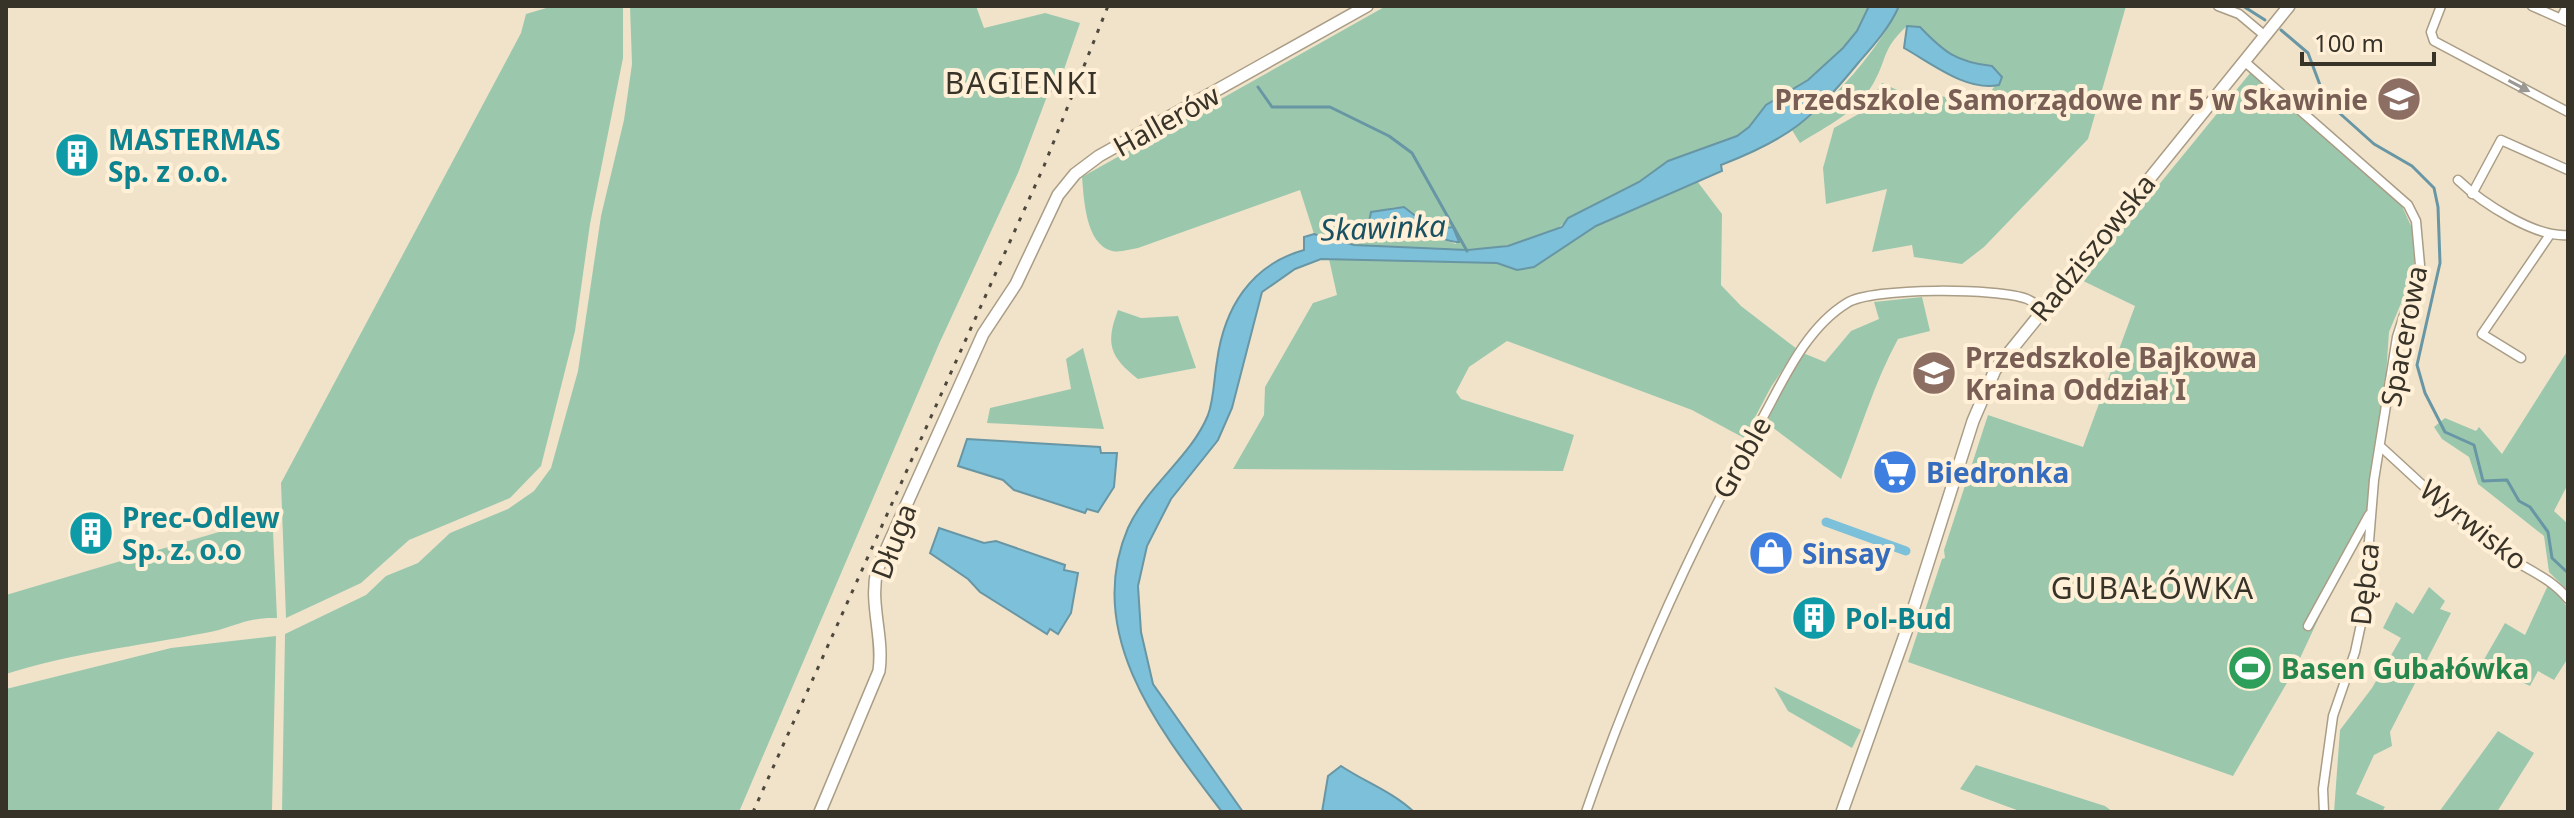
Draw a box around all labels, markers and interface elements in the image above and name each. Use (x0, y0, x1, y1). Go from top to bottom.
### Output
scale bar (2302, 16, 2434, 66)
text: 100 m (2314, 26, 2384, 59)
district label: BAGIENKI (945, 62, 1099, 103)
street label: Hallerów (1106, 75, 1226, 165)
school or university icon: Przedszkole Samorządowe nr 5 w Skawinie (2375, 75, 2423, 123)
place label: Przedszkole Samorządowe nr 5 w Skawinie (1774, 80, 2368, 118)
one-way arrow (2508, 80, 2531, 93)
place label: MASTERMAS Sp. z o.o. (108, 120, 281, 190)
building icon: MASTERMAS Sp. z o.o. (53, 131, 101, 179)
street label: Radziszowska (2021, 165, 2163, 329)
water label: Skawinka (1319, 204, 1447, 250)
street label: Spacerowa (2371, 262, 2435, 410)
place label: Przedszkole Bajkowa Kraina Oddział I (1965, 338, 2257, 408)
school or university icon: Przedszkole Bajkowa Kraina Oddział I (1910, 349, 1958, 397)
street label: Groble (1703, 409, 1779, 505)
supermarket icon: Biedronka (1871, 448, 1919, 496)
place label: Biedronka (1926, 453, 2069, 491)
street label: Wyrwisko (2412, 470, 2536, 578)
place label: Prec-Odlew Sp. z. o.o (122, 498, 280, 568)
street label: Długa (861, 498, 925, 584)
building icon: Prec-Odlew Sp. z. o.o (67, 509, 115, 557)
shop icon: Sinsay (1747, 529, 1795, 577)
place label: Sinsay (1802, 534, 1891, 572)
street label: Dębca (2341, 541, 2387, 627)
district label: GUBAŁÓWKA (2051, 567, 2255, 608)
building icon: Pol-Bud (1790, 594, 1838, 642)
place label: Pol-Bud (1845, 599, 1952, 637)
sports icon: Basen Gubałówka (2226, 644, 2274, 692)
place label: Basen Gubałówka (2281, 649, 2529, 687)

